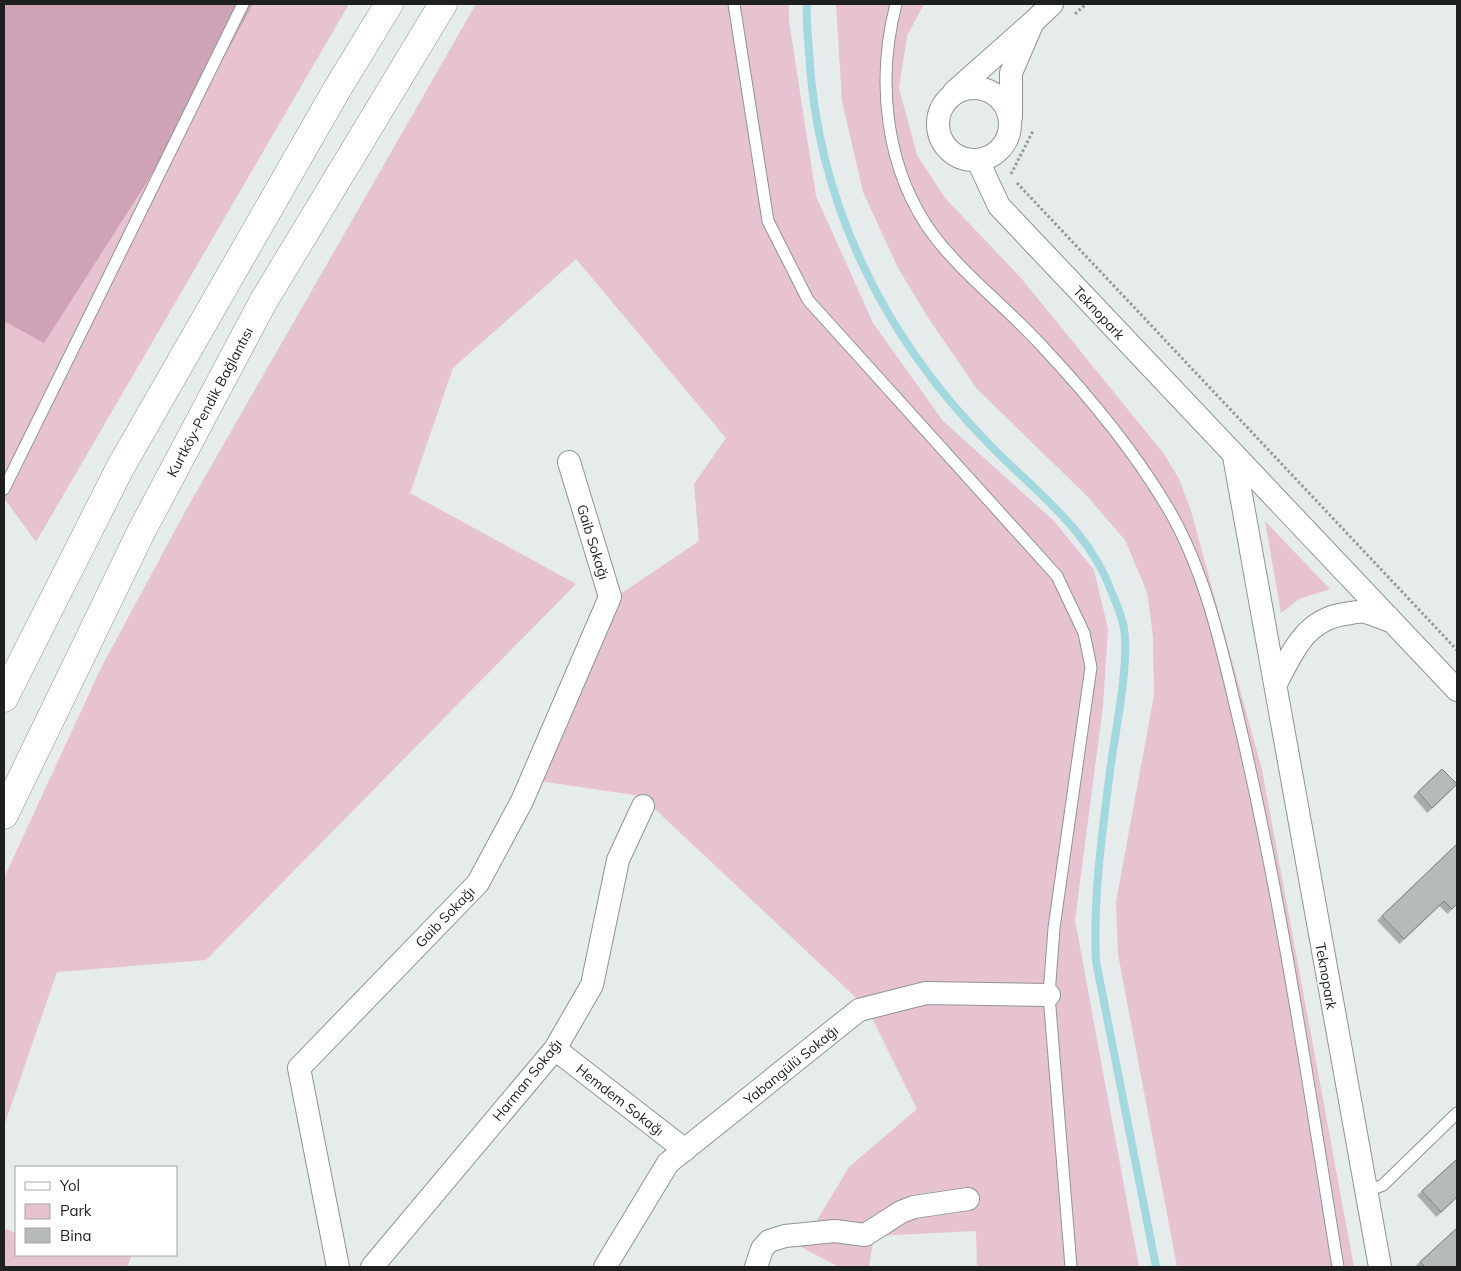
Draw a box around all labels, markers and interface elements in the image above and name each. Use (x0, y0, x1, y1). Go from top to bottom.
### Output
street label: Teknopark (1069, 282, 1129, 344)
street label: Kurtköy-Pendik Bağlantısı (163, 324, 257, 480)
street label: Gaib Sokağı (573, 502, 613, 582)
street label: Gaib Sokağı (411, 883, 479, 951)
street label: Teknopark (1311, 941, 1341, 1012)
street label: Yabangülü Sokağı (739, 1021, 842, 1109)
street label: Harman Sokağı (488, 1035, 566, 1125)
street label: Hemdem Sokağı (572, 1060, 668, 1140)
legend (15, 1166, 178, 1256)
text: Yol (59, 1176, 80, 1195)
text: Park (60, 1201, 92, 1220)
text: Bina (60, 1226, 92, 1245)

